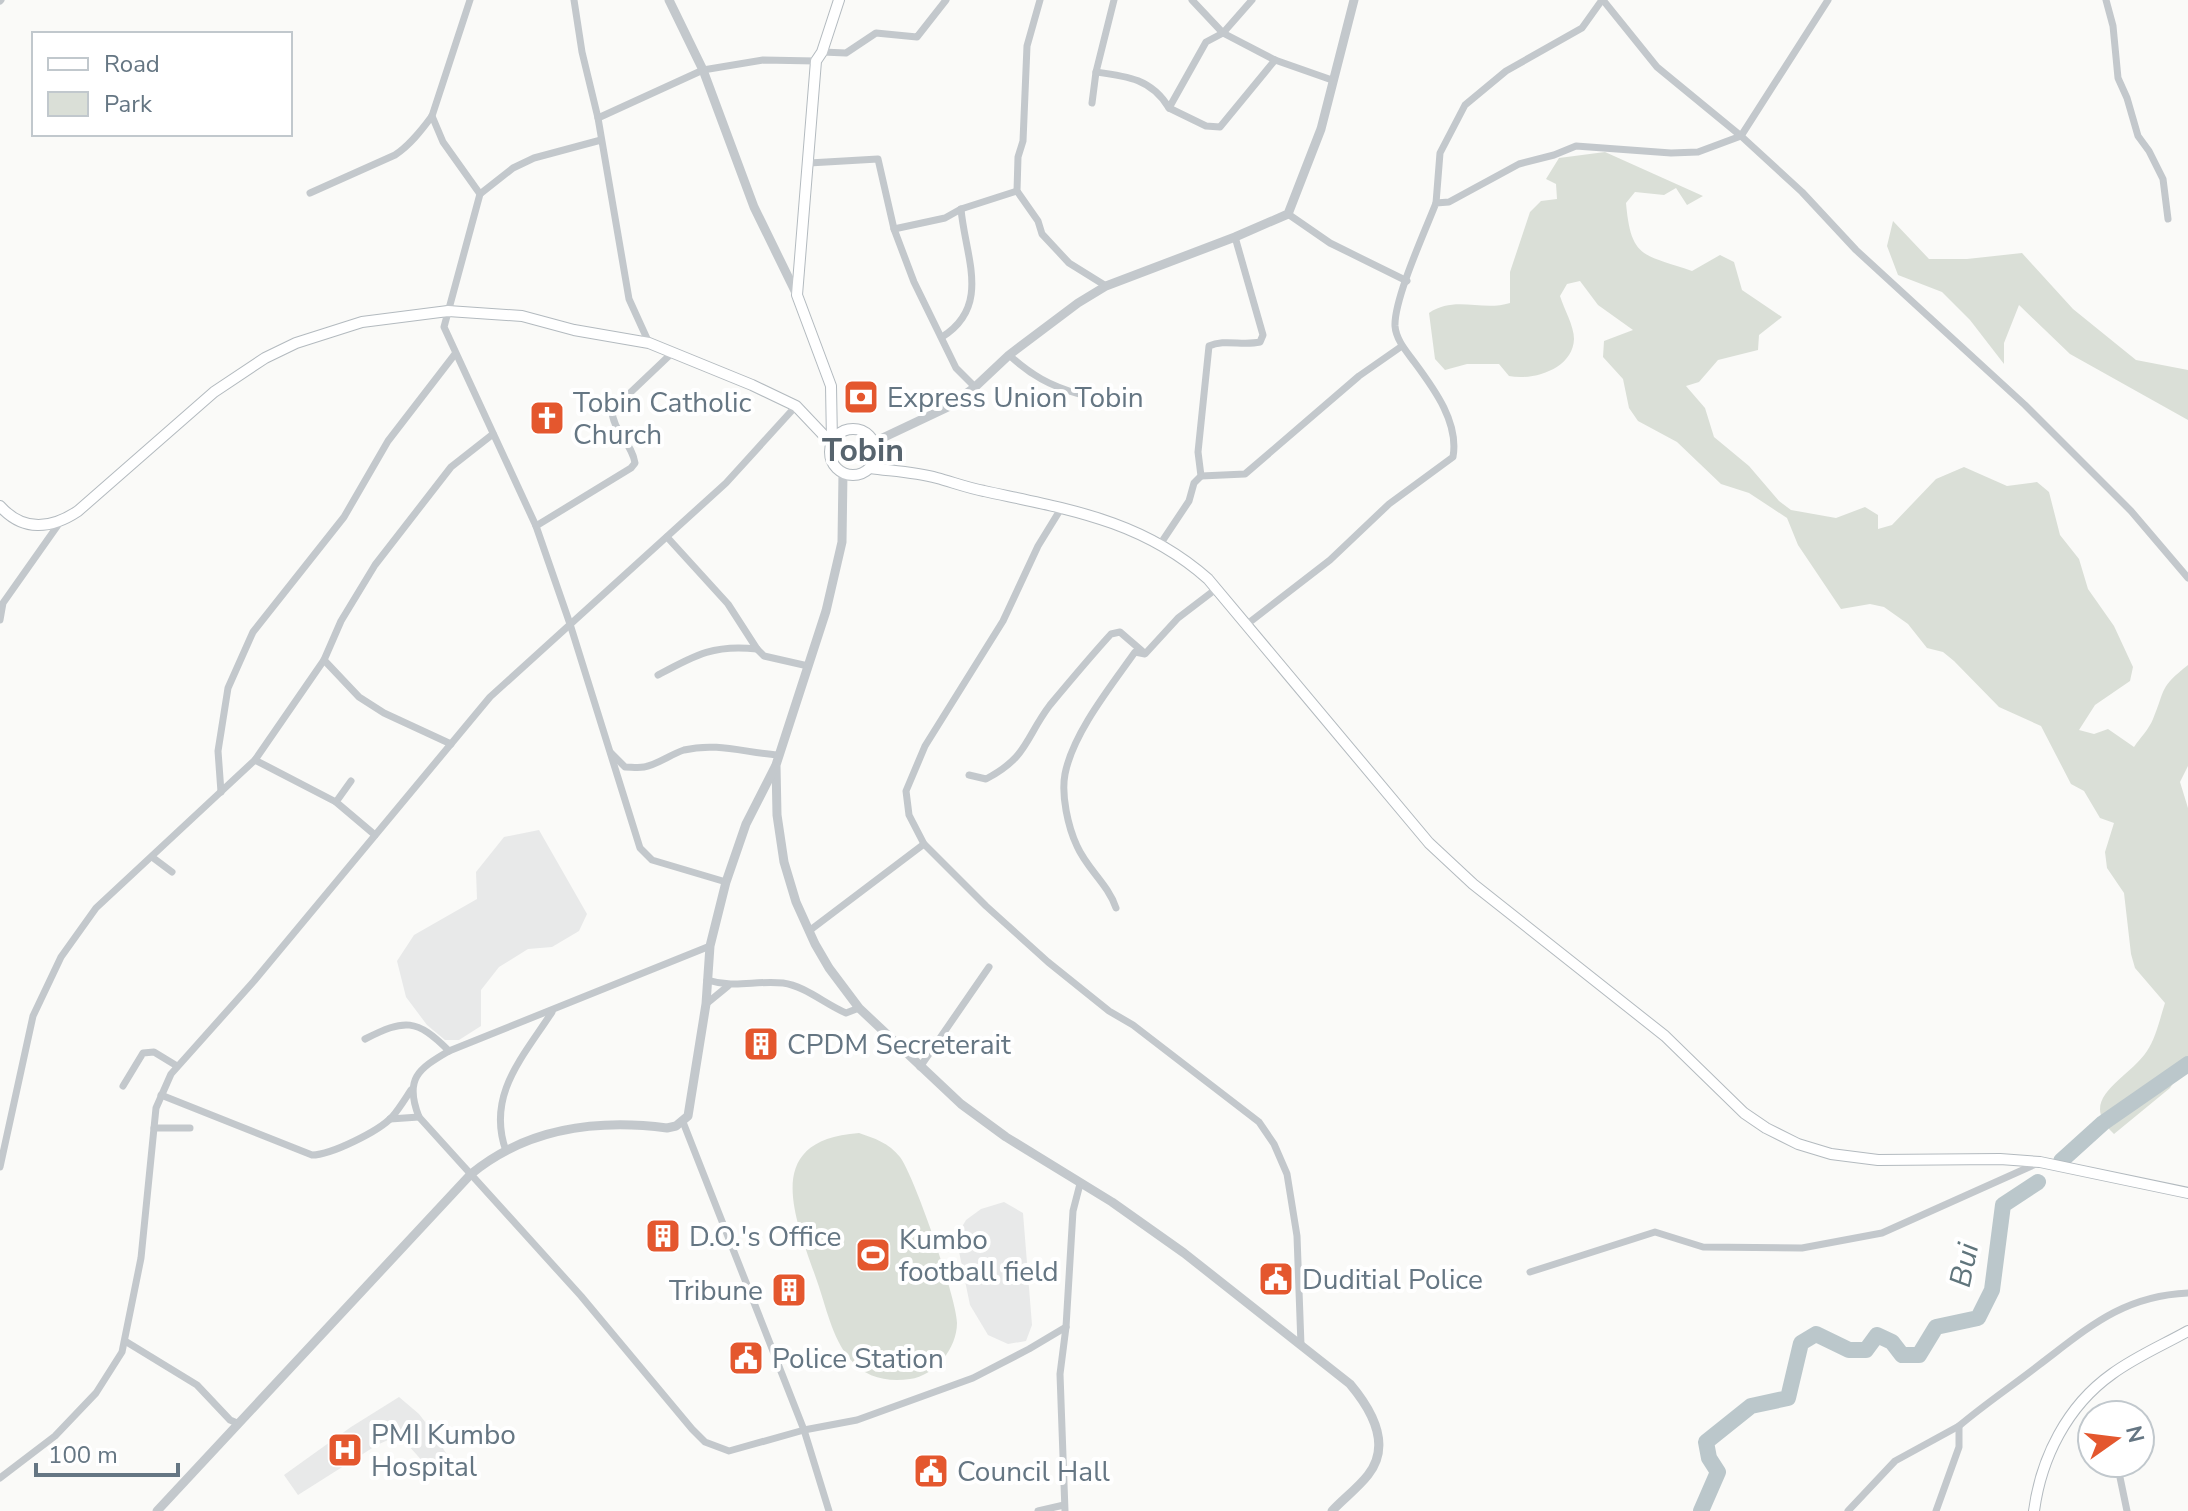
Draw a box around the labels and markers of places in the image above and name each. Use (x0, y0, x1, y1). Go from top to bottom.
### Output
bank icon: Express Union Tobin (842, 378, 880, 416)
place label: Express Union Tobin (887, 379, 1144, 417)
place label: Tobin Catholic Church (573, 384, 751, 454)
church icon: Tobin Catholic Church (528, 399, 566, 437)
building icon: CPDM Secreterait (742, 1025, 780, 1063)
place label: CPDM Secreterait (787, 1026, 1011, 1064)
building icon: D.O.'s Office (644, 1217, 682, 1255)
place label: D.O.'s Office (689, 1218, 841, 1256)
place label: Kumbo football field (899, 1221, 1059, 1291)
sports icon: Kumbo football field (854, 1236, 892, 1274)
public building icon: Duditial Police (1257, 1260, 1295, 1298)
place label: Duditial Police (1302, 1261, 1483, 1299)
building icon: Tribune (770, 1271, 808, 1309)
place label: Tribune (669, 1272, 763, 1310)
public building icon: Police Station (727, 1339, 765, 1377)
place label: Police Station (772, 1340, 944, 1378)
place label: PMI Kumbo Hospital (371, 1416, 516, 1486)
hospital icon: PMI Kumbo Hospital (326, 1431, 364, 1469)
public building icon: Council Hall (912, 1452, 950, 1490)
place label: Council Hall (957, 1453, 1110, 1491)

